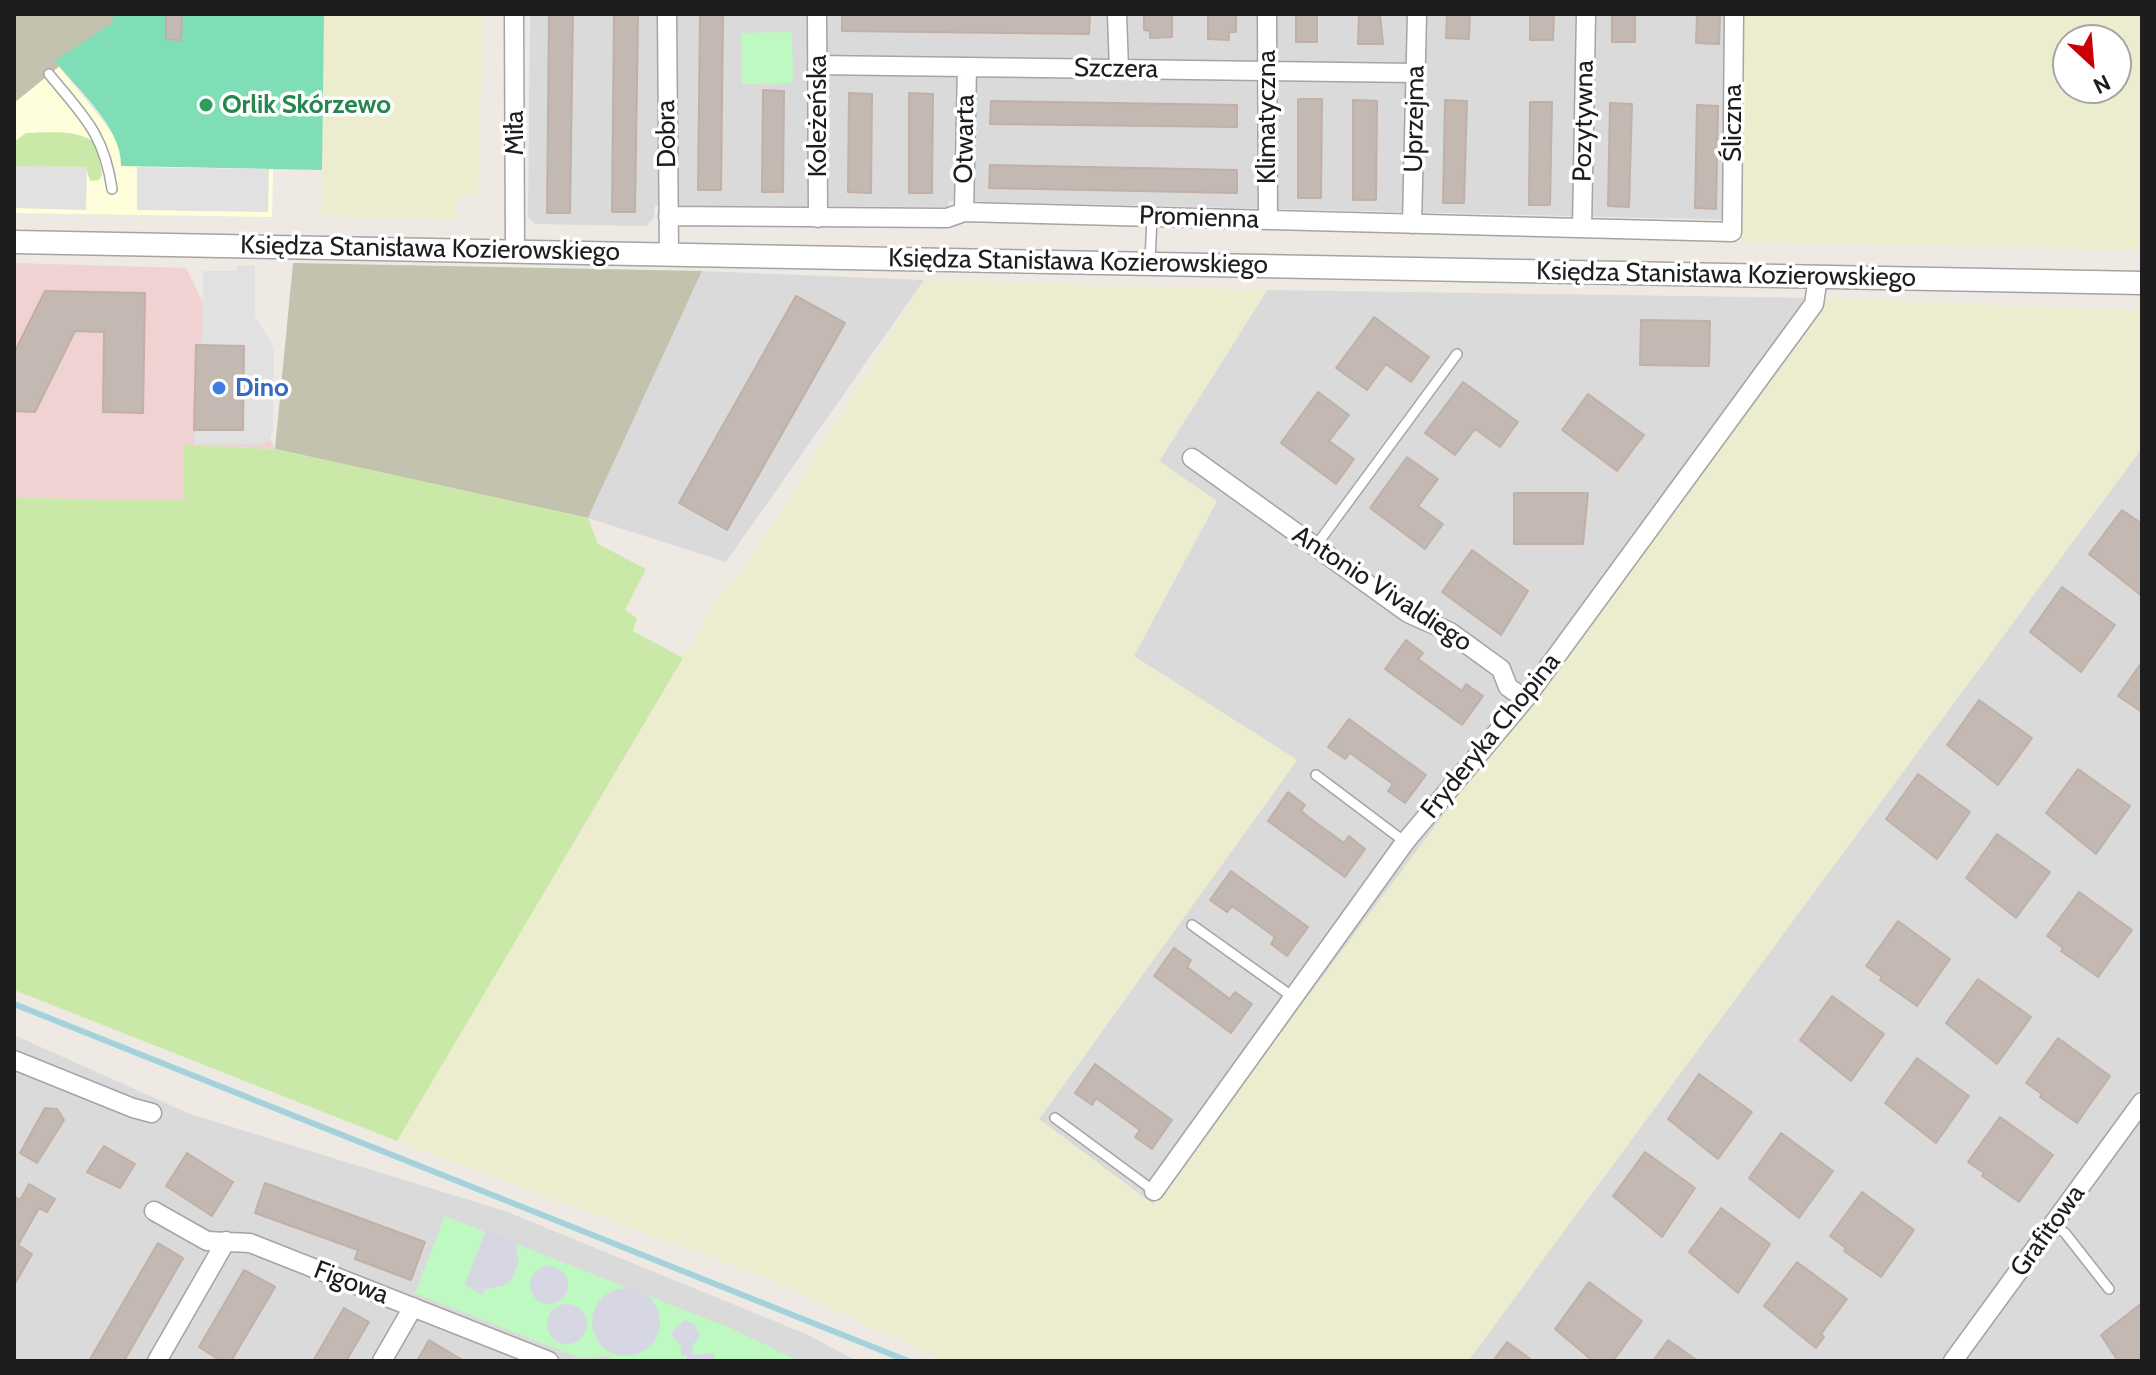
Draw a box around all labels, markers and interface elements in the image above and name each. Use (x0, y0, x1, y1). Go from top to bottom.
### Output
north arrow (2052, 24, 2132, 104)
street label: Klimatyczna (1251, 50, 1283, 184)
street label: Szczera (1074, 53, 1158, 85)
street label: Koleżeńska (802, 55, 834, 177)
street label: Pozytywna (1567, 60, 1601, 182)
street label: Uprzejma (1398, 65, 1432, 173)
text: N (2089, 69, 2115, 100)
street label: Śliczna (1717, 84, 1749, 162)
place label: Orlik Skórzewo (222, 89, 391, 121)
street label: Otwarta (949, 94, 981, 184)
marker: Orlik Skórzewo (197, 96, 215, 114)
street label: Dobra (651, 100, 683, 168)
street label: Miła (499, 111, 531, 155)
street label: Promienna (1138, 200, 1260, 236)
street label: Księdza Stanisława Kozierowskiego (240, 230, 620, 268)
street label: Księdza Stanisława Kozierowskiego (888, 243, 1268, 281)
street label: Księdza Stanisława Kozierowskiego (1536, 256, 1916, 294)
place label: Dino (235, 372, 289, 404)
marker: Dino (210, 379, 228, 397)
street label: Antonio Vivaldiego (1286, 519, 1478, 659)
street label: Fryderyka Chopina (1415, 647, 1567, 825)
street label: Grafitowa (2004, 1179, 2092, 1283)
street label: Figowa (309, 1255, 393, 1311)

